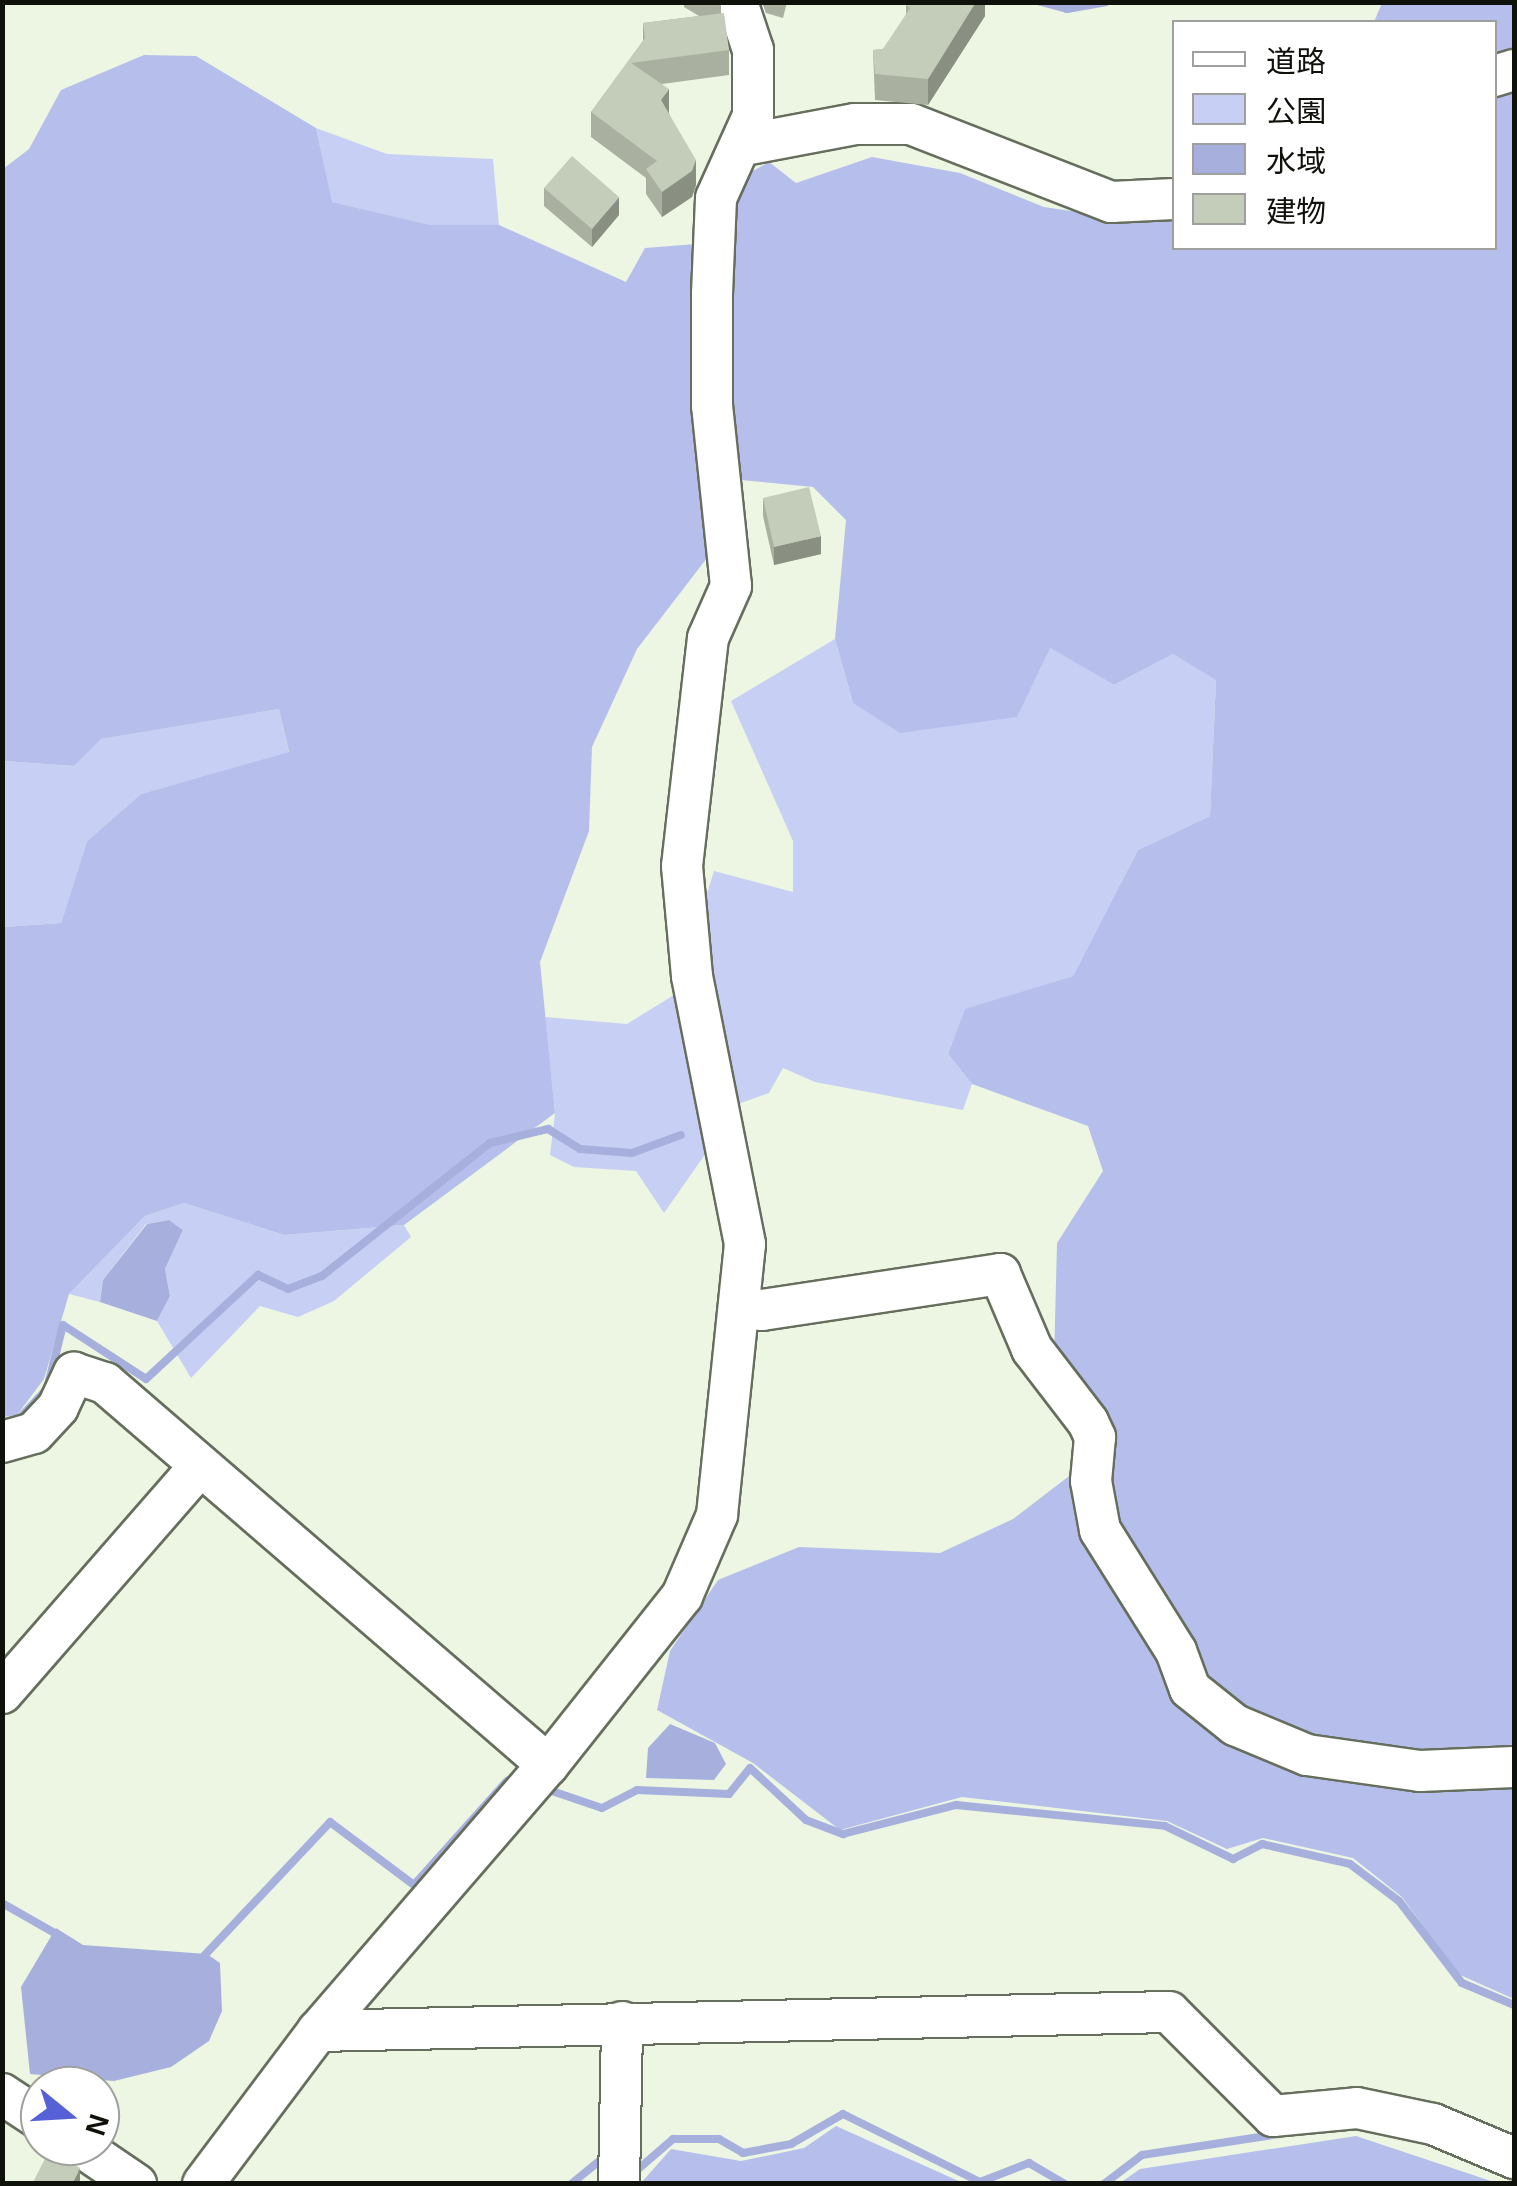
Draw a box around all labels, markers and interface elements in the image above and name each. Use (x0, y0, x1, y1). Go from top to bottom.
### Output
legend (1172, 20, 1497, 250)
text: 道路 (1266, 45, 1326, 78)
text: 公園 (1266, 95, 1326, 128)
text: 水域 (1266, 145, 1326, 178)
text: 建物 (1266, 195, 1326, 228)
north arrow (20, 2066, 120, 2166)
text: N (79, 2110, 115, 2139)

